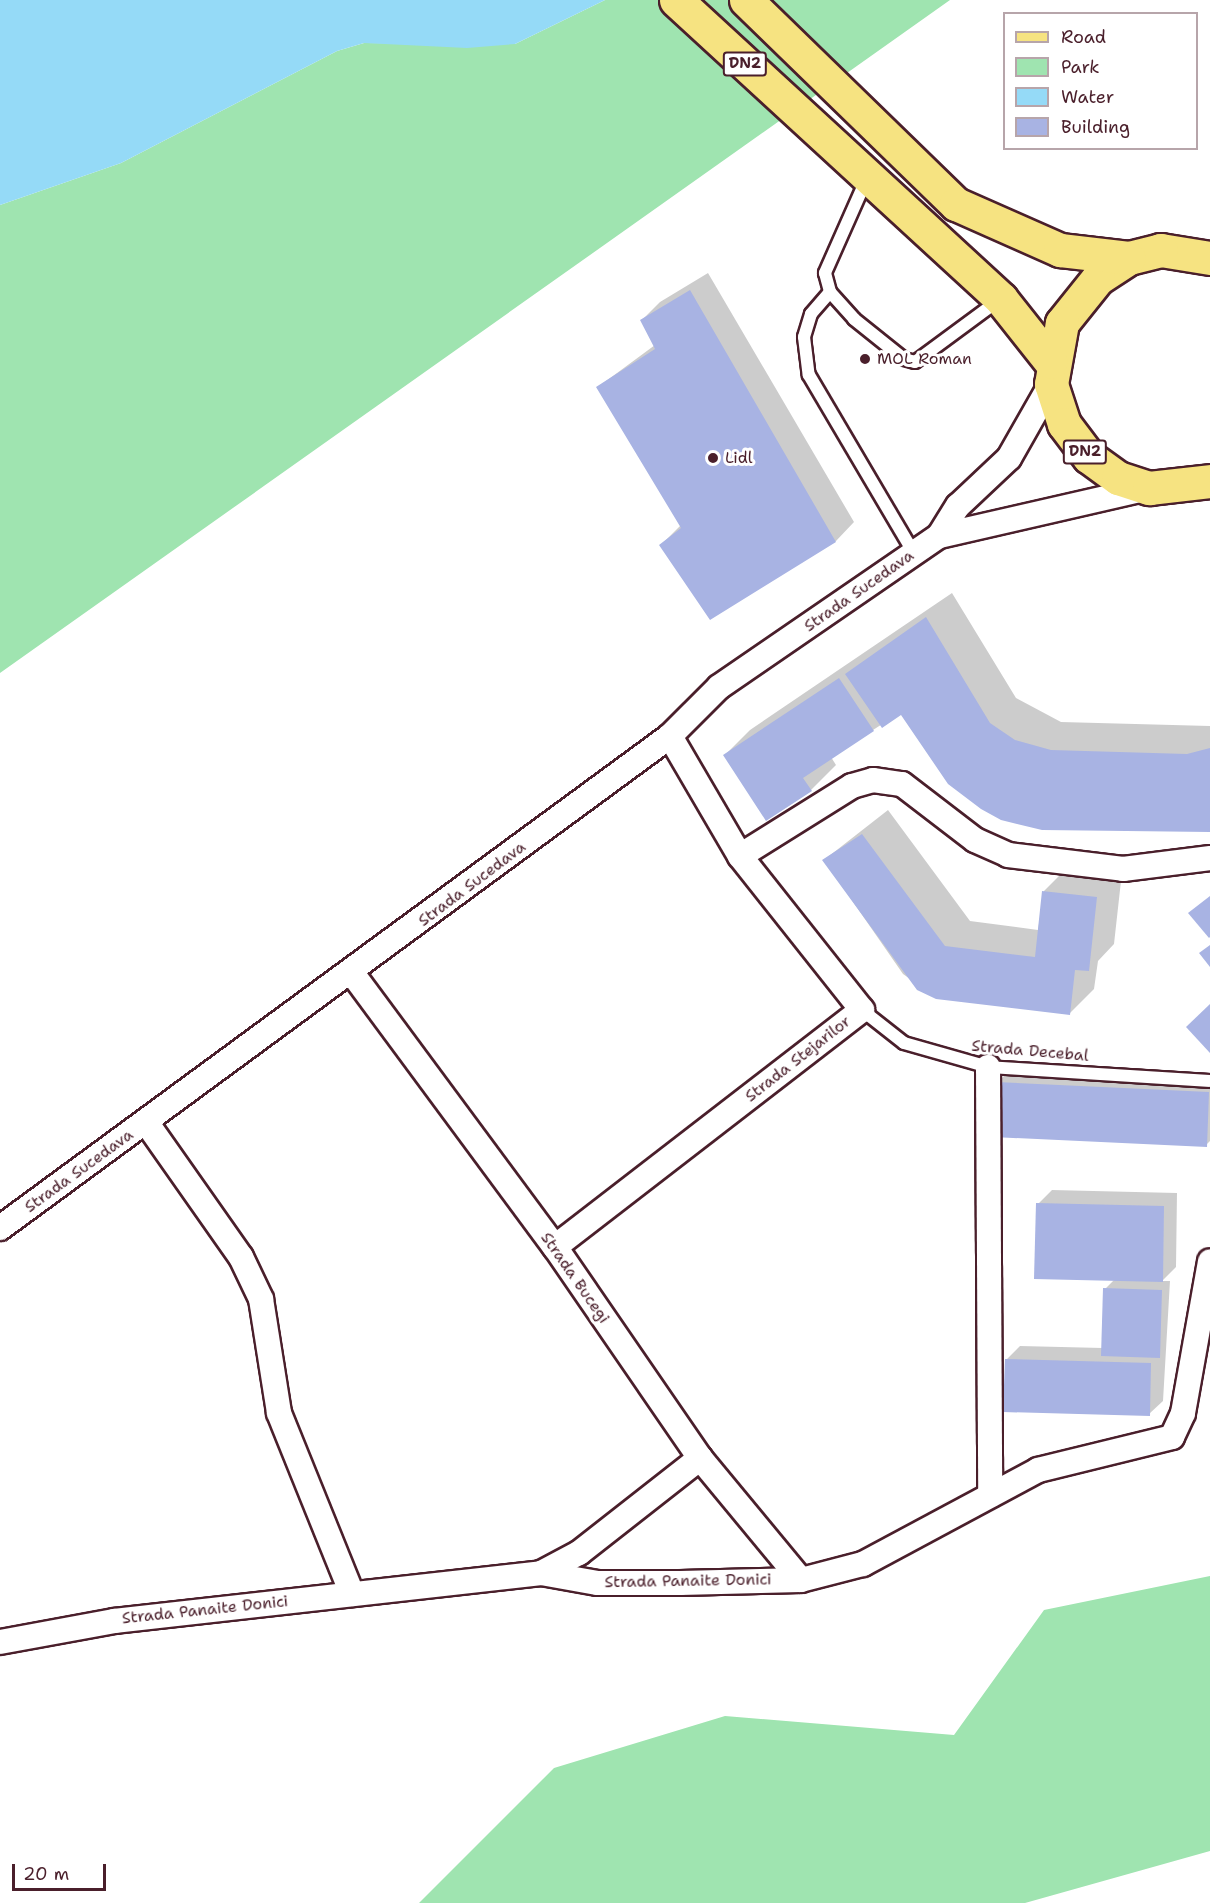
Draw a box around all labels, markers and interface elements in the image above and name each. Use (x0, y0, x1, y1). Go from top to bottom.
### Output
legend (1003, 12, 1198, 150)
text: Road (1061, 25, 1106, 49)
road number: DN2 (722, 52, 768, 76)
text: Park (1061, 55, 1100, 79)
text: Water (1061, 85, 1114, 109)
text: Building (1061, 115, 1130, 139)
place label: MOL Roman (877, 349, 972, 369)
marker: MOL Roman (858, 352, 872, 366)
road number: DN2 (1062, 440, 1108, 464)
place label: Lidl (725, 448, 753, 468)
marker: Lidl (706, 451, 720, 465)
street label: Strada Sucedava (800, 546, 918, 636)
street label: Strada Sucedava (415, 837, 529, 931)
street label: Strada Stejarilor (741, 1012, 855, 1106)
street label: Strada Decebal (971, 1036, 1089, 1066)
street label: Strada Sucedava (21, 1125, 137, 1217)
street label: Strada Bucegi (537, 1229, 613, 1327)
street label: Strada Panaite Donici (604, 1570, 772, 1592)
street label: Strada Panaite Donici (121, 1592, 289, 1628)
scale bar (15, 1852, 110, 1890)
text: 20 m (23, 1862, 69, 1886)

